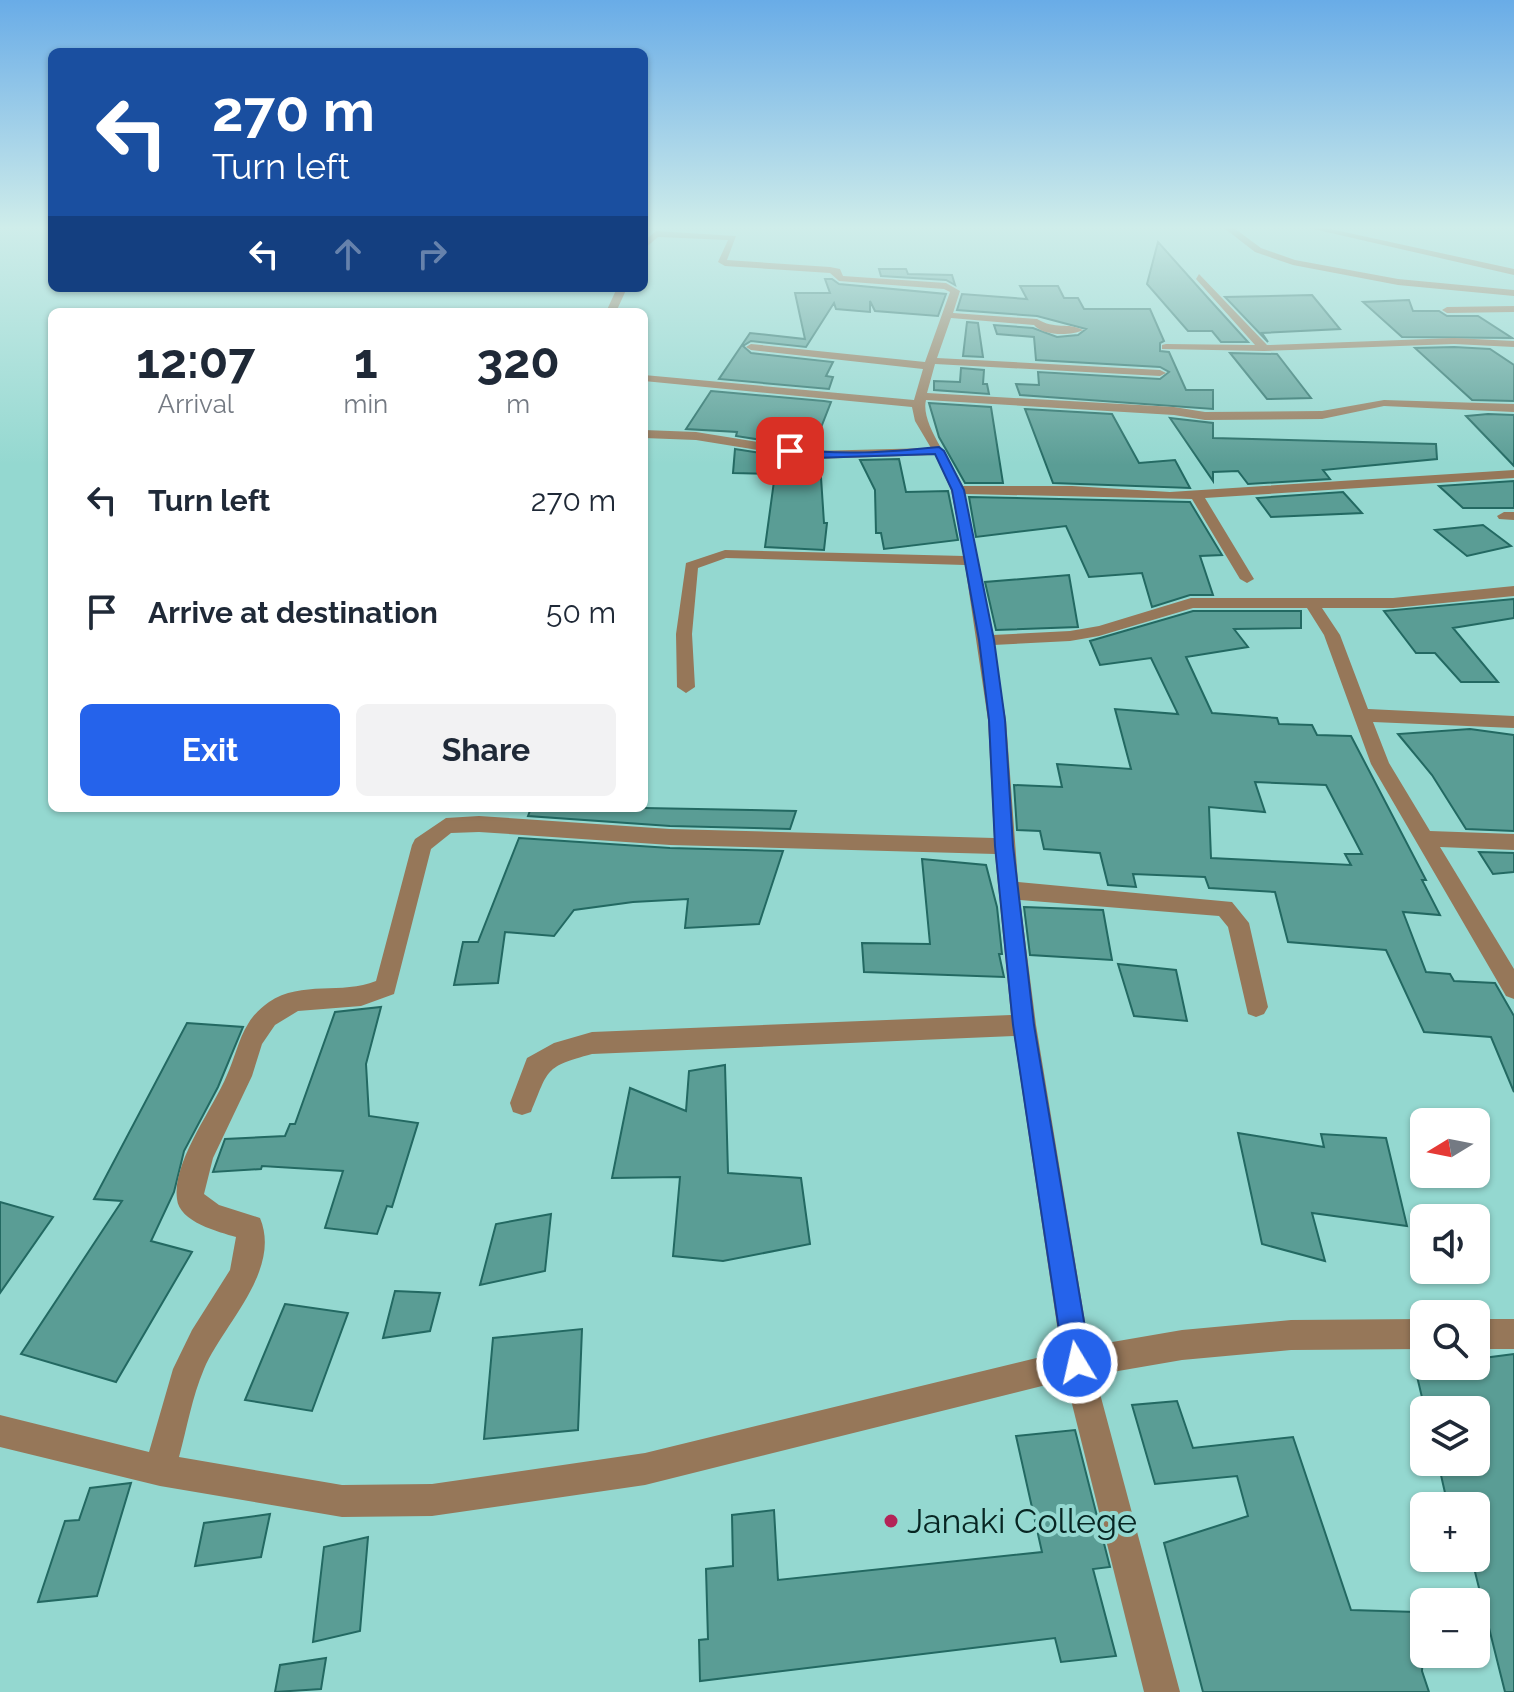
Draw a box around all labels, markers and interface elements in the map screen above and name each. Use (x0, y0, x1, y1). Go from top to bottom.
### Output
text: 270 m (212, 78, 375, 144)
icon: left (80, 80, 184, 184)
text: Turn left (212, 145, 350, 187)
icon: left (242, 232, 286, 276)
icon: ahead (326, 232, 370, 276)
icon: right (410, 232, 454, 276)
text: 12:07 (136, 333, 255, 389)
text: 1 (354, 333, 378, 389)
text: 320 (476, 333, 560, 389)
text: Arrival (158, 389, 234, 419)
text: min (343, 389, 388, 419)
text: m (506, 389, 530, 419)
pin (756, 417, 824, 485)
icon: arrive (768, 429, 812, 473)
icon: left (80, 478, 124, 522)
text: Turn left (148, 483, 270, 518)
text: 270 m (531, 483, 616, 518)
icon: arrive (80, 590, 124, 634)
text: Arrive at destination (148, 595, 438, 630)
text: 50 m (546, 595, 616, 630)
button: Exit (80, 704, 340, 796)
button: Share (356, 704, 616, 796)
north arrow (1410, 1108, 1490, 1188)
map controls (1410, 1108, 1490, 1668)
button: sound (1410, 1204, 1490, 1284)
button: search (1410, 1300, 1490, 1380)
position arrow (1035, 1321, 1119, 1405)
button: layers (1410, 1396, 1490, 1476)
button: + (1410, 1492, 1490, 1572)
place label: Janaki College (907, 1501, 1137, 1541)
marker: Janaki College (882, 1512, 900, 1530)
button: − (1410, 1588, 1490, 1668)

